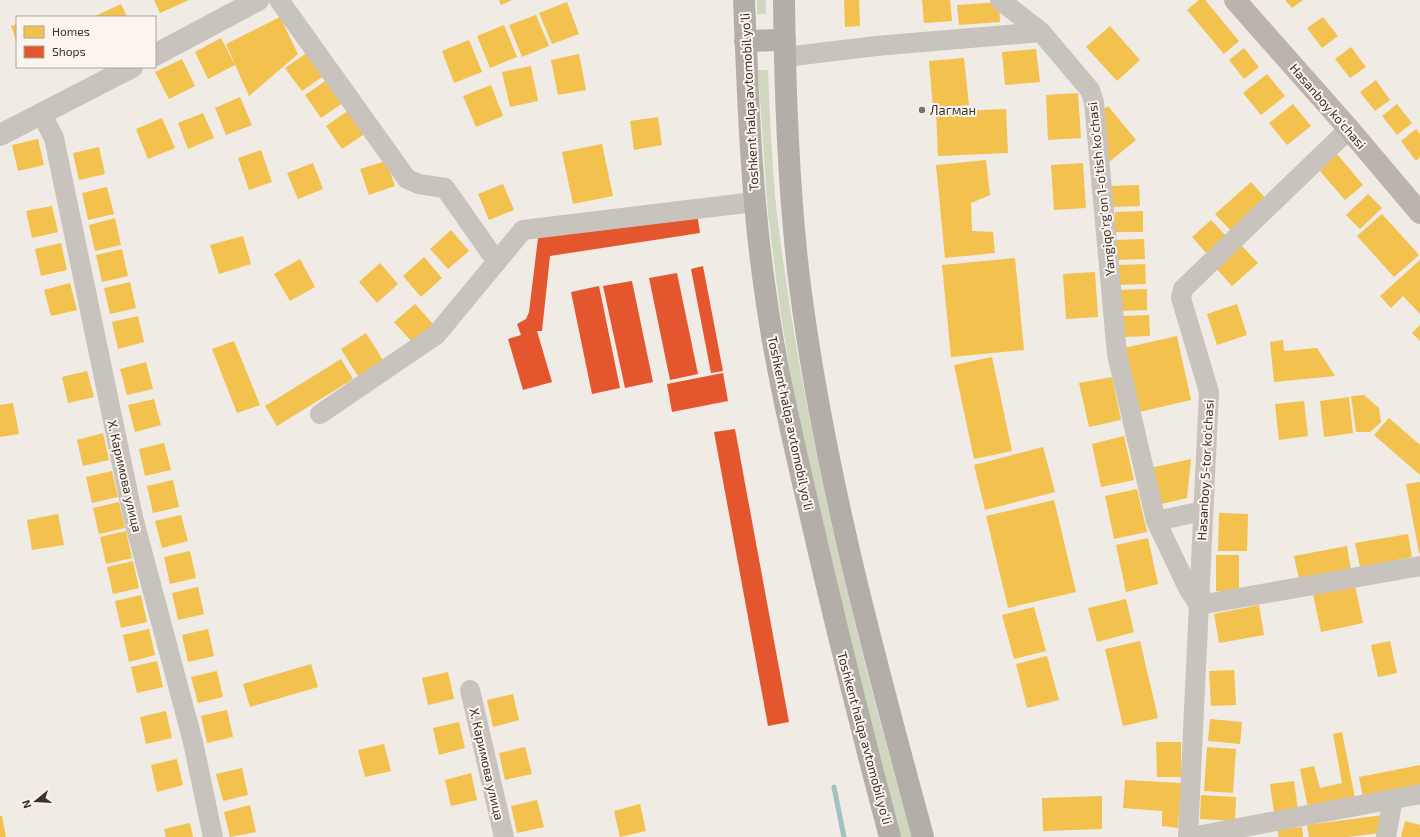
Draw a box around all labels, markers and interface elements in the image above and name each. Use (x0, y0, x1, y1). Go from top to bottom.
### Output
street label: Toshkent halqa avtomobil yo'li (736, 13, 762, 191)
legend (16, 16, 156, 68)
text: Homes (52, 24, 90, 38)
text: Shops (52, 44, 86, 58)
street label: Hasanboy ko'chasi (1286, 60, 1370, 152)
street label: Yangiqo'rg'on 1-o'tish ko'chasi (1084, 101, 1118, 277)
place label: Лагман (930, 102, 976, 118)
marker: Лагман (917, 105, 927, 115)
street label: Toshkent halqa avtomobil yo'li (765, 334, 817, 512)
street label: Hasanboy 5-tor ko'chasi (1193, 399, 1217, 541)
street label: Х. Каримова улица (104, 418, 146, 534)
street label: Toshkent halqa avtomobil yo'li (834, 650, 896, 826)
street label: Х. Каримова улица (466, 706, 508, 822)
north arrow (16, 781, 56, 821)
text: N (19, 798, 33, 810)

